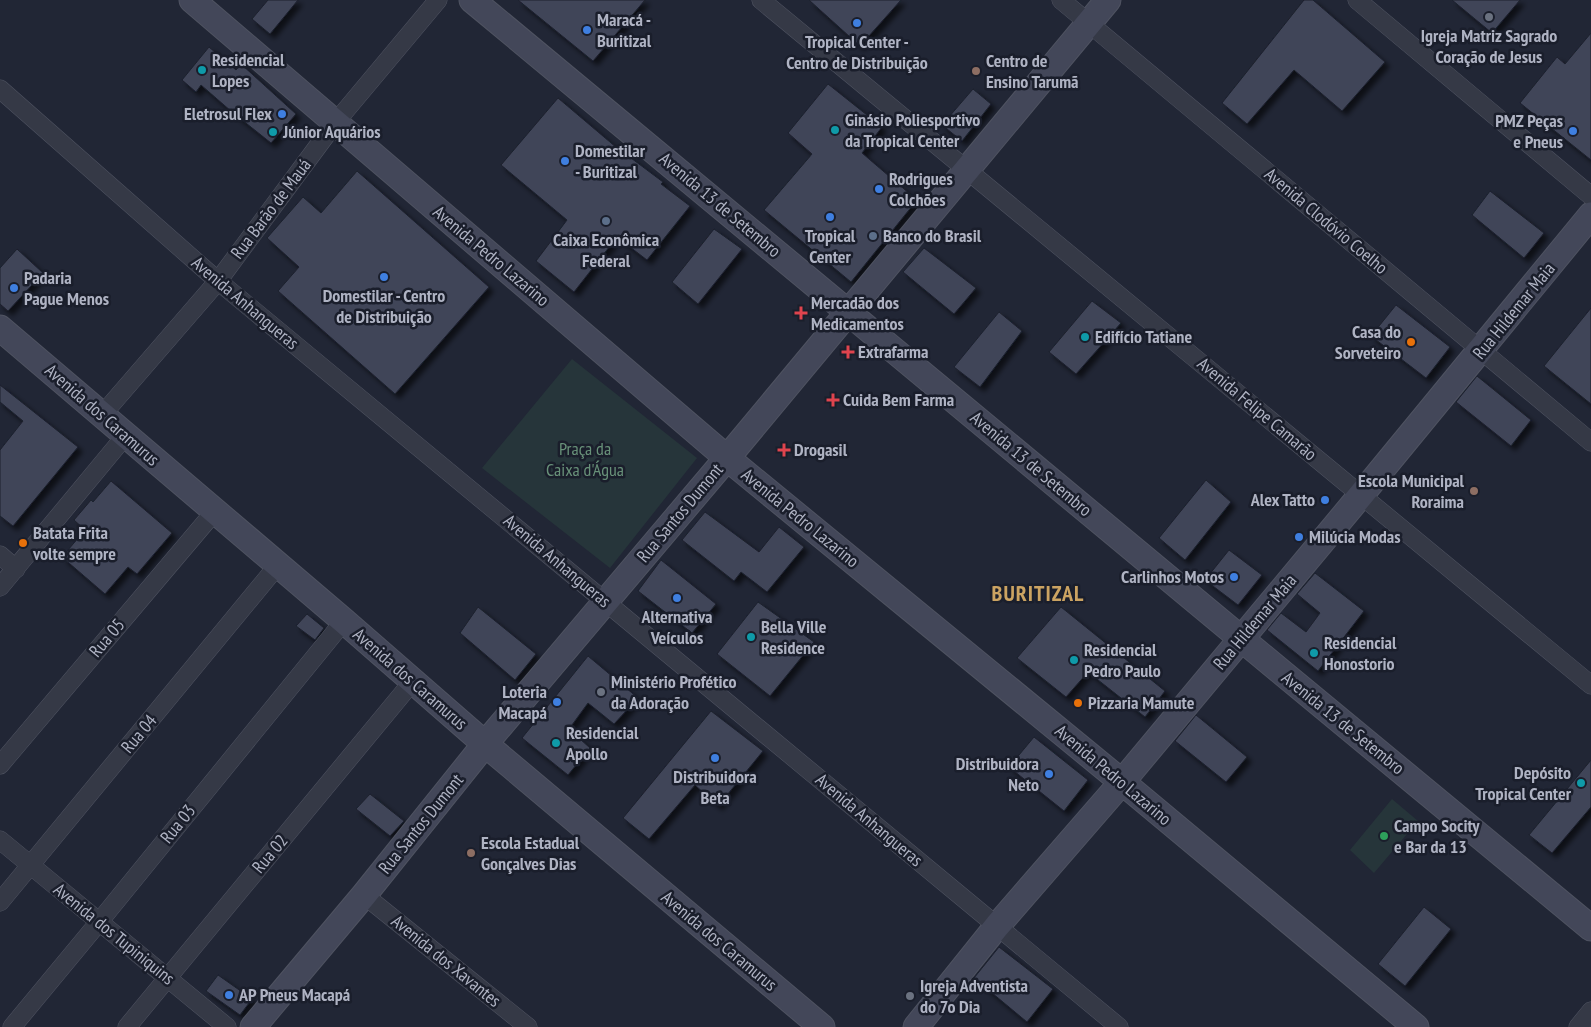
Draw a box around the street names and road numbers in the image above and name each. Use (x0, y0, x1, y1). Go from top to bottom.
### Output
street label: Avenida 13 de Setembro (655, 147, 786, 262)
street label: Rua Barão de Mauá (225, 154, 316, 263)
street label: Avenida Clodóvio Coelho (1260, 162, 1393, 279)
street label: Avenida Pedro Lazarino (428, 200, 554, 311)
street label: Avenida Anhangueras (187, 251, 304, 354)
street label: Rua Hildemar Maia (1468, 258, 1560, 364)
street label: Avenida Felipe Camarão (1193, 352, 1322, 465)
street label: Avenida dos Caramurus (40, 359, 164, 471)
street label: Avenida 13 de Setembro (966, 406, 1097, 521)
street label: Rua Santos Dumont (631, 458, 728, 567)
street label: Avenida Pedro Lazarino (737, 463, 864, 572)
street label: Avenida Anhangueras (499, 509, 616, 612)
street label: Rua Hildemar Maia (1208, 569, 1301, 674)
street label: Rua 05 (84, 614, 129, 662)
street label: Avenida dos Caramurus (348, 623, 472, 735)
street label: Avenida 13 de Setembro (1277, 666, 1410, 779)
street label: Rua 04 (116, 710, 161, 758)
street label: Avenida Pedro Lazarino (1050, 719, 1176, 830)
street label: Avenida Anhangueras (811, 768, 928, 871)
street label: Rua Santos Dumont (373, 769, 468, 878)
street label: Rua 03 (155, 799, 200, 848)
street label: Rua 02 (247, 830, 292, 878)
street label: Avenida dos Tupiniquins (49, 878, 180, 990)
street label: Avenida dos Caramurus (657, 885, 782, 996)
street label: Avenida dos Xavantes (387, 909, 506, 1012)

